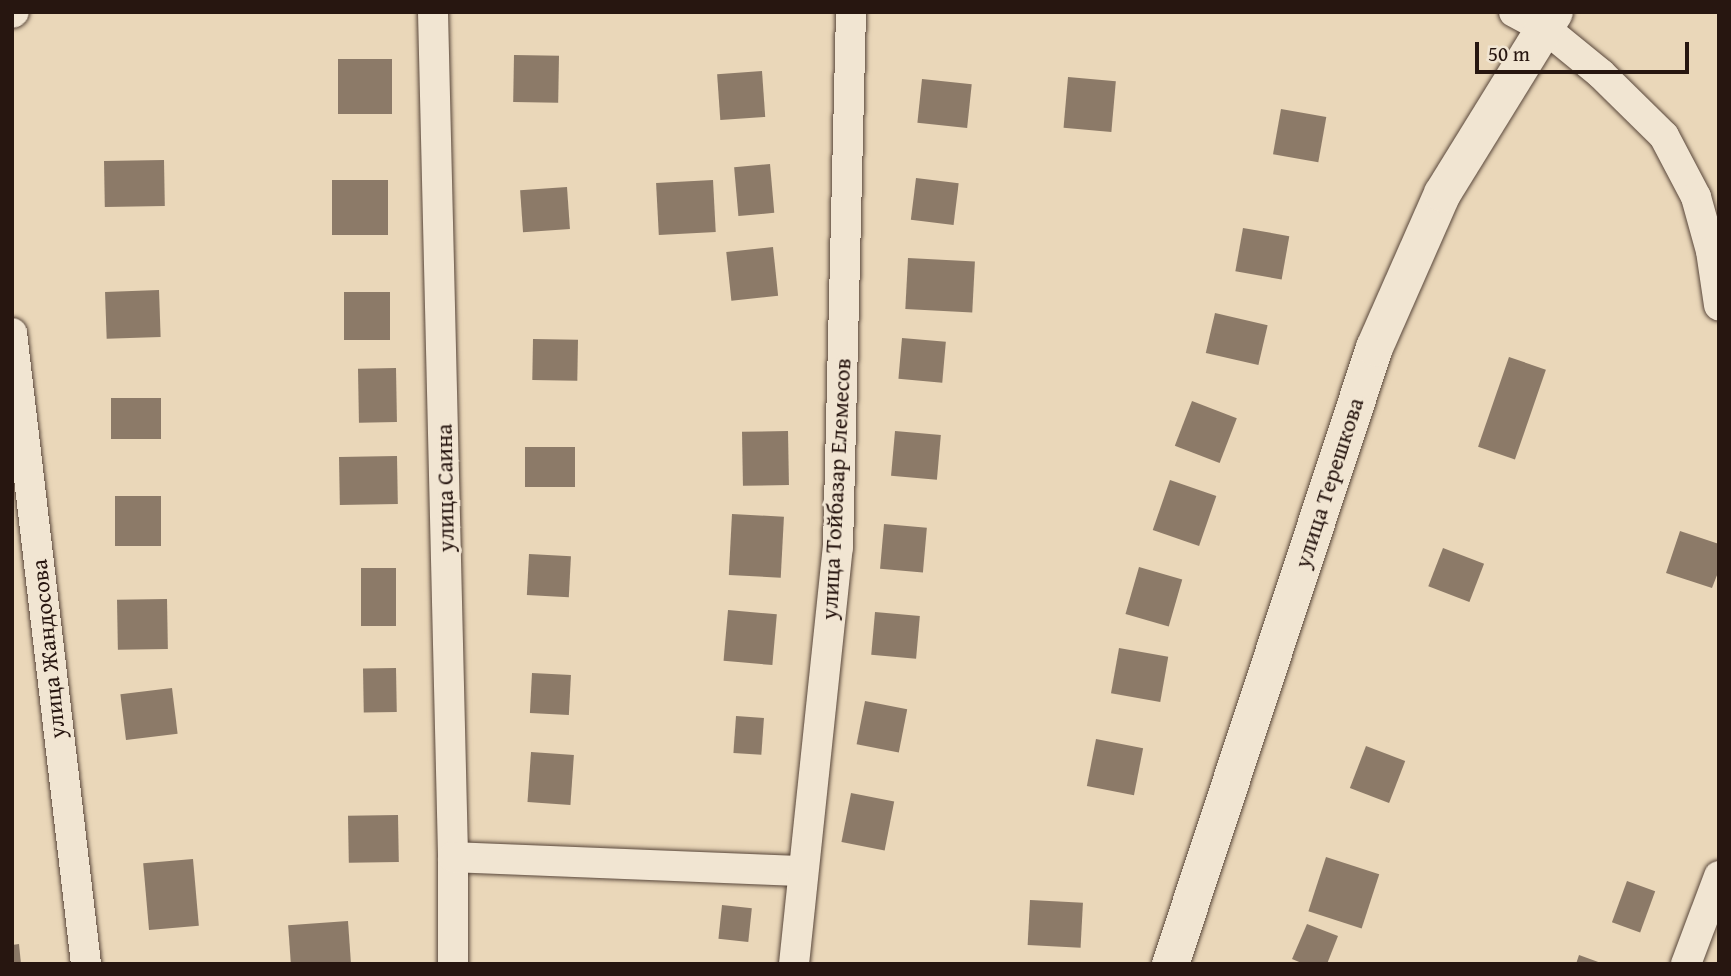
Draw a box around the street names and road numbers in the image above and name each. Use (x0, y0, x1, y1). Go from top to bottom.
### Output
street label: улица Тойбазар Елемесов (815, 357, 857, 621)
street label: улица Терешкова (1288, 394, 1370, 572)
street label: улица Саина (430, 423, 460, 553)
street label: улица Жандосова (25, 558, 71, 740)

